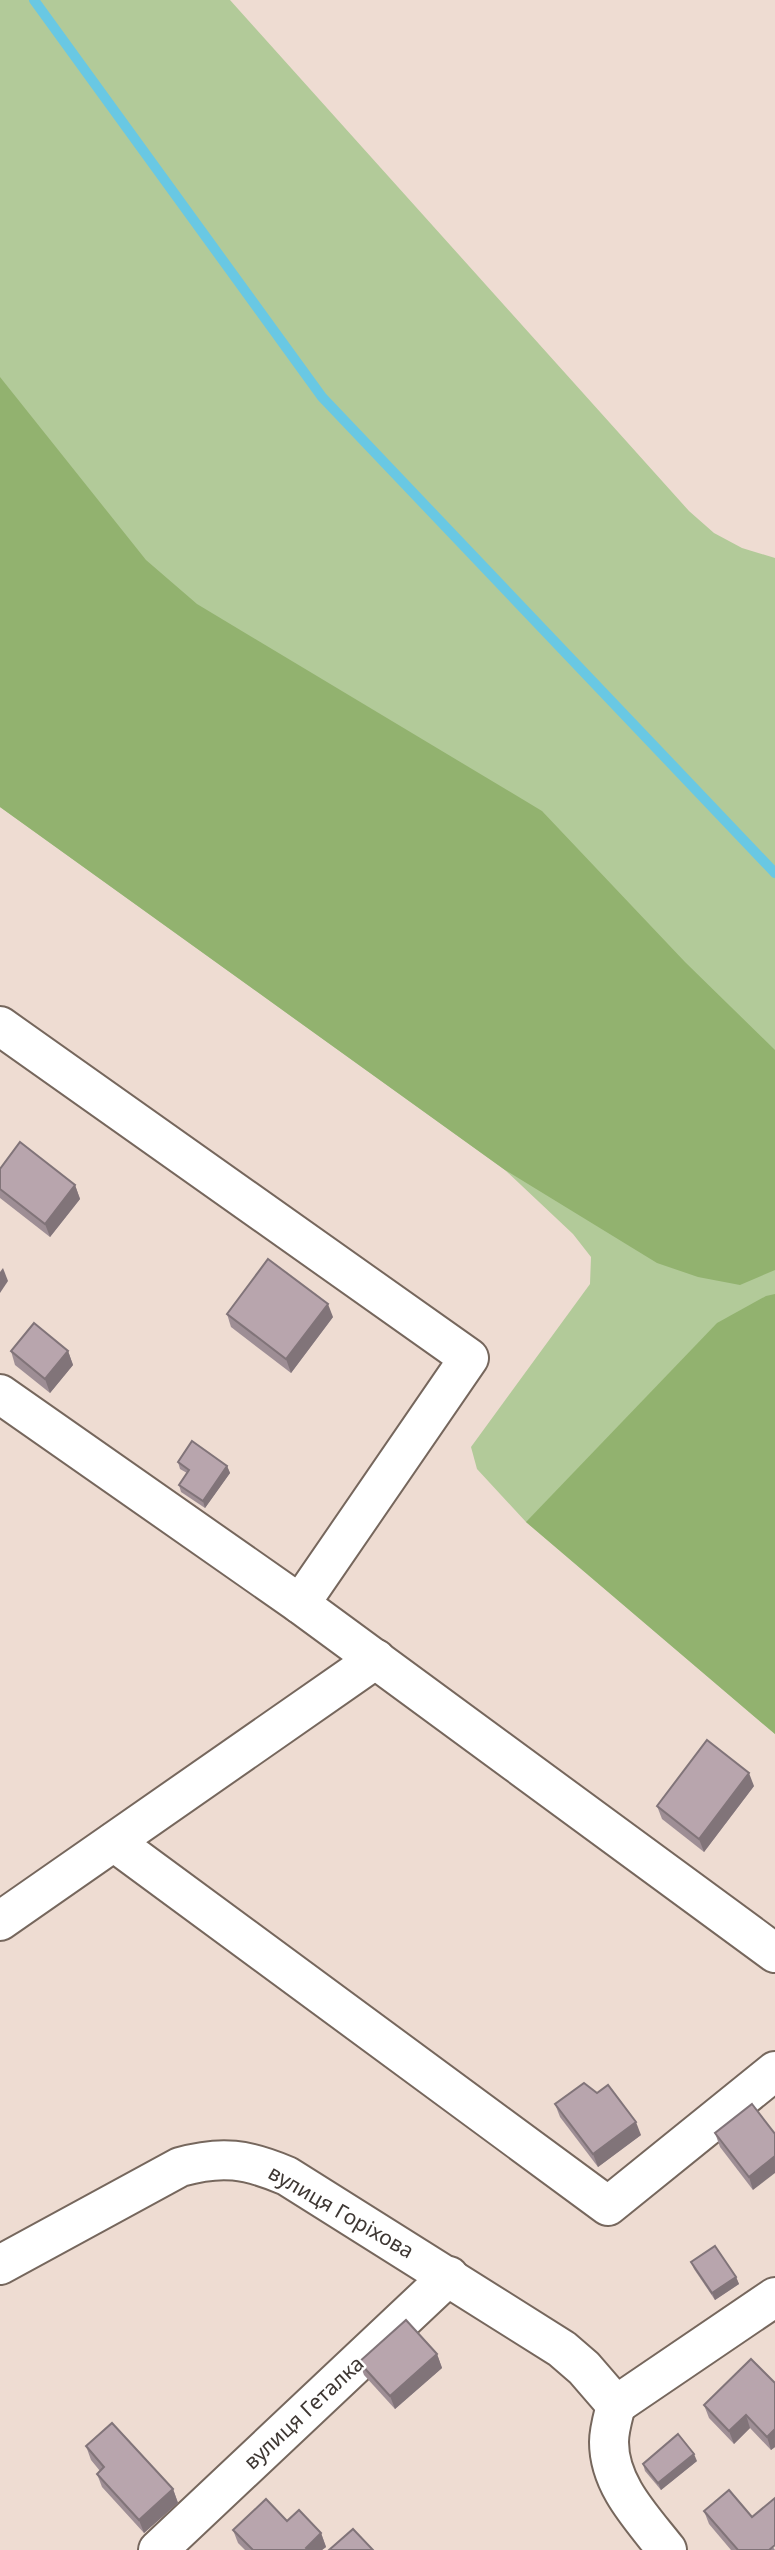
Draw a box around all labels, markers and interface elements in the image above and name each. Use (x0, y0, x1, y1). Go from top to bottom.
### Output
street label: вулиця Горіхова (264, 2158, 419, 2264)
street label: вулиця Геталка (237, 2349, 369, 2475)

